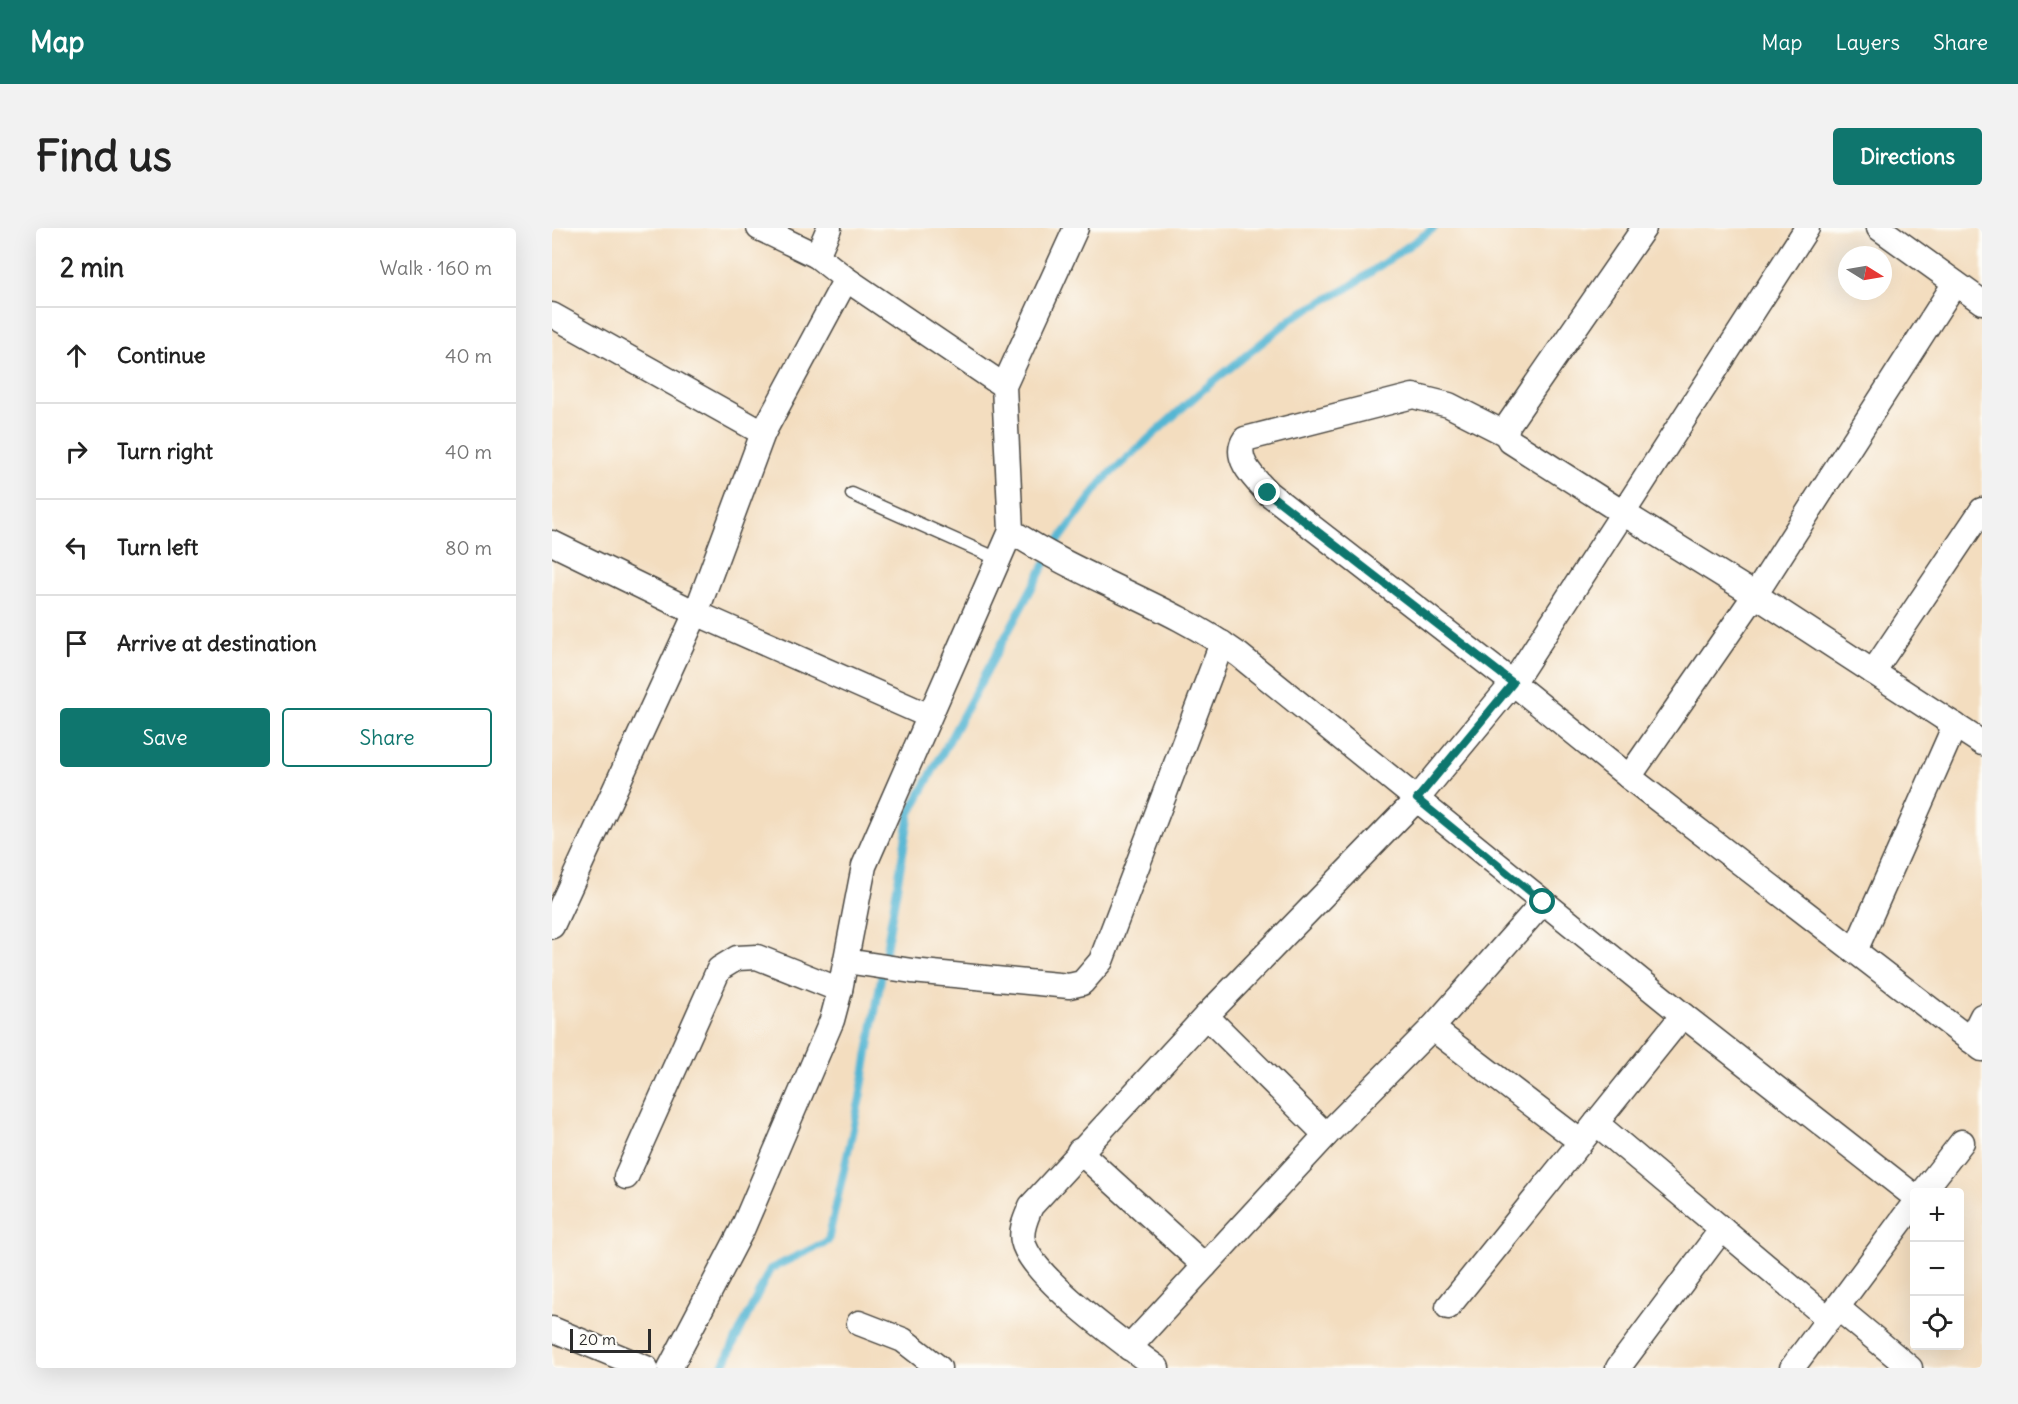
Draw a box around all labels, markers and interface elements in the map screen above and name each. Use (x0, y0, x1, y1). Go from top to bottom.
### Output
text: Map (30, 24, 84, 60)
text: Map (1762, 29, 1802, 56)
text: Layers (1835, 29, 1900, 56)
text: Share (1933, 29, 1988, 56)
button: Directions (1833, 128, 1982, 185)
text: Find us (36, 130, 172, 182)
north arrow (1838, 246, 1892, 300)
text: 2 min (60, 251, 124, 284)
text: Walk · 160 m (379, 255, 492, 280)
icon: ahead (60, 339, 93, 372)
text: Continue (117, 341, 206, 369)
text: 40 m (445, 343, 492, 368)
icon: right (60, 435, 93, 468)
text: Turn right (117, 437, 213, 465)
text: 40 m (445, 439, 492, 464)
route end (1254, 479, 1280, 505)
icon: left (60, 531, 93, 564)
text: Turn left (117, 533, 198, 561)
text: 80 m (445, 535, 492, 560)
icon: arrive (60, 627, 93, 660)
text: Arrive at destination (117, 629, 317, 657)
button: Save (60, 708, 270, 767)
button: Share (282, 708, 492, 767)
route start (1529, 888, 1555, 914)
map controls (1910, 1188, 1964, 1350)
button: + (1910, 1188, 1964, 1242)
button: − (1910, 1242, 1964, 1296)
button: locate (1910, 1296, 1964, 1350)
scale bar (570, 1326, 651, 1354)
text: 20 m (579, 1329, 616, 1349)

